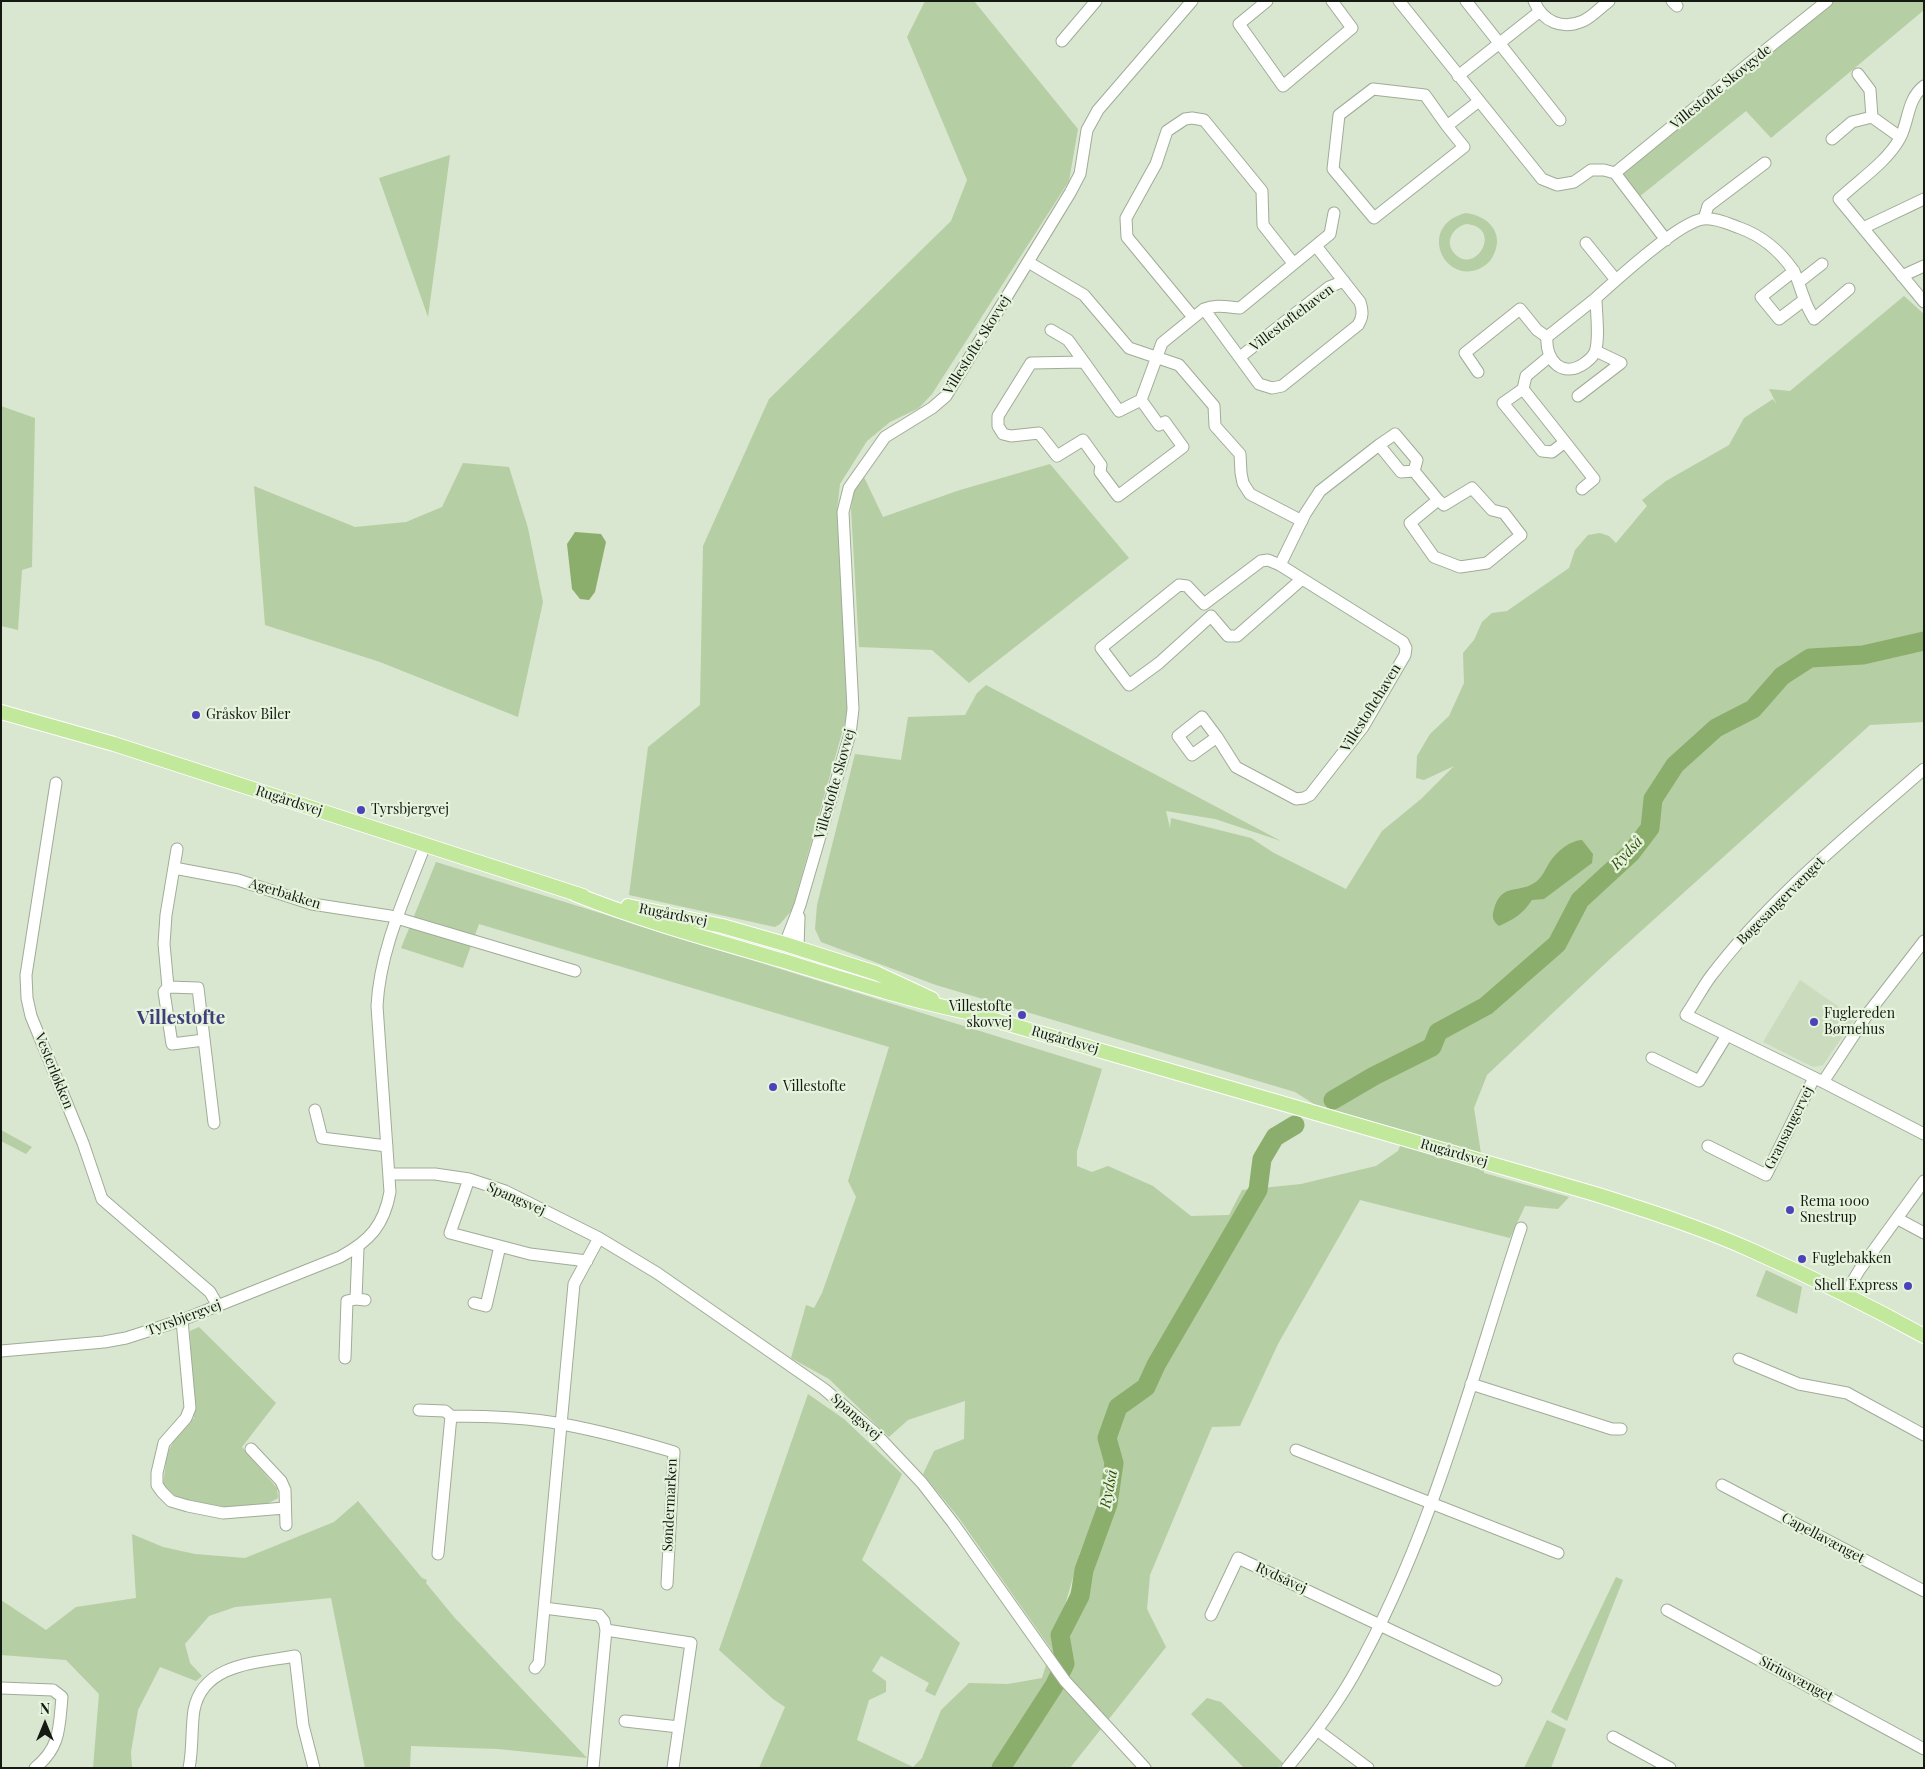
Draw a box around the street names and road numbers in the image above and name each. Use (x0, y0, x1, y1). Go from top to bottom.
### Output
street label: Villestofte Skovgyde (1667, 41, 1775, 133)
street label: Villestoftehaven (1247, 281, 1337, 355)
street label: Villestofte Skovvej (940, 292, 1014, 398)
street label: Villestoftehaven (1337, 661, 1405, 755)
street label: Villestofte Skovvej (811, 727, 859, 841)
street label: Rugårdsvej (253, 782, 325, 820)
street label: Bøgesangervænget (1734, 854, 1828, 948)
street label: Agerbakken (247, 875, 323, 913)
street label: Rugårdsvej (637, 900, 709, 930)
street label: Rugårdsvej (1029, 1022, 1101, 1058)
street label: Vesterløkken (31, 1030, 77, 1112)
street label: Gransangervej (1761, 1084, 1817, 1172)
street label: Rugårdsvej (1418, 1135, 1490, 1171)
street label: Spangsvej (484, 1179, 548, 1219)
street label: Tyrsbjergvej (144, 1297, 224, 1339)
street label: Spangsvej (827, 1390, 885, 1444)
street label: Søndermarken (659, 1458, 681, 1552)
street label: Capellavænget (1779, 1509, 1867, 1567)
street label: Rydsåvej (1253, 1559, 1309, 1597)
street label: Siriusvænget (1756, 1653, 1836, 1705)

